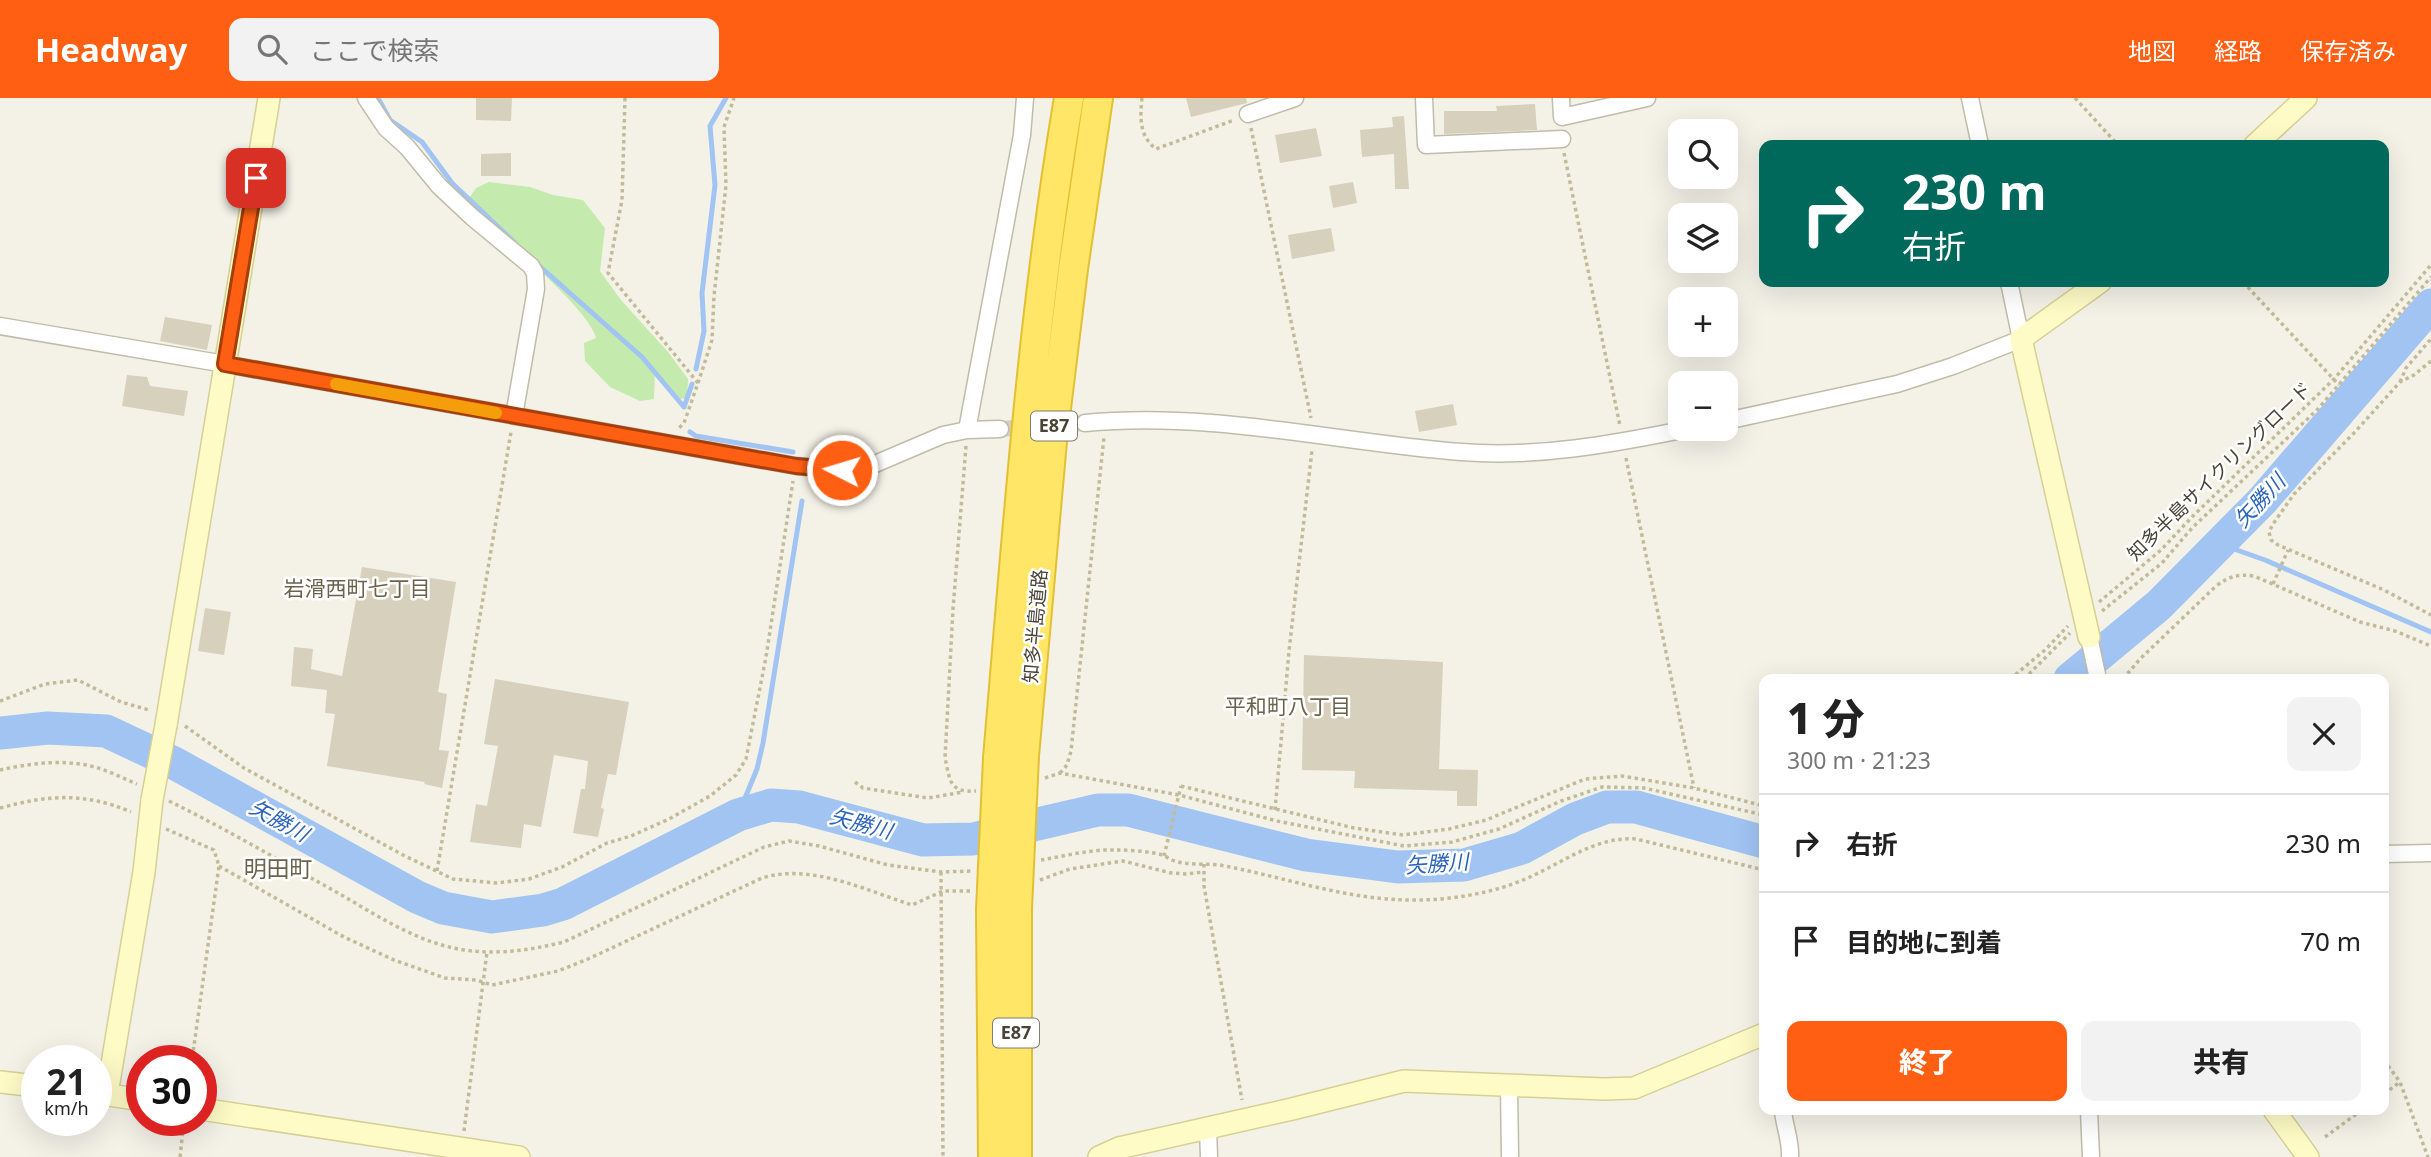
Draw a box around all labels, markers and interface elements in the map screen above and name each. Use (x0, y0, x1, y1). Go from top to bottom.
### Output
search box (229, 18, 719, 81)
text: Headway (35, 27, 187, 72)
icon: search (253, 30, 291, 68)
text: ここで検索 (309, 32, 439, 68)
text: 地図 (2128, 34, 2176, 67)
text: 経路 (2214, 34, 2262, 67)
text: 保存済み (2300, 34, 2396, 67)
map controls (1668, 119, 1738, 441)
button: search (1668, 119, 1738, 189)
pin (226, 148, 286, 208)
text: 230 m (1902, 158, 2047, 224)
icon: arrive (237, 159, 275, 197)
icon: right (1787, 168, 1878, 259)
button: layers (1668, 203, 1738, 273)
text: 右折 (1902, 224, 1966, 267)
button: + (1668, 287, 1738, 357)
button: − (1668, 371, 1738, 441)
street label: 知多半島サイクリングロード (2121, 376, 2317, 566)
road number: E87 (1031, 412, 1077, 440)
position arrow (805, 433, 879, 507)
water label: 矢勝川 (2228, 466, 2292, 533)
street label: 知多半島道路 (1017, 568, 1053, 684)
district label: 岩滑西町七丁目 (284, 574, 431, 602)
text: 1 分 (1787, 689, 1864, 746)
district label: 平和町八丁目 (1225, 692, 1351, 720)
button: close (2287, 697, 2361, 771)
text: 300 m · 21:23 (1787, 744, 1931, 776)
water label: 矢勝川 (245, 793, 316, 849)
water label: 矢勝川 (827, 801, 897, 845)
icon: right (1787, 824, 1825, 862)
text: 230 m (2285, 825, 2361, 861)
text: 右折 (1846, 826, 1898, 862)
water label: 矢勝川 (1405, 847, 1471, 879)
district label: 明田町 (244, 852, 313, 884)
icon: arrive (1787, 922, 1825, 960)
text: 70 m (2300, 923, 2361, 959)
text: 目的地に到着 (1846, 924, 2002, 960)
road number: E87 (993, 1018, 1039, 1048)
button: 終了 (1787, 1021, 2067, 1101)
button: 共有 (2081, 1021, 2361, 1101)
speed limit sign: 30 (126, 1045, 217, 1136)
text: 21 (46, 1058, 87, 1105)
text: km/h (44, 1096, 89, 1120)

